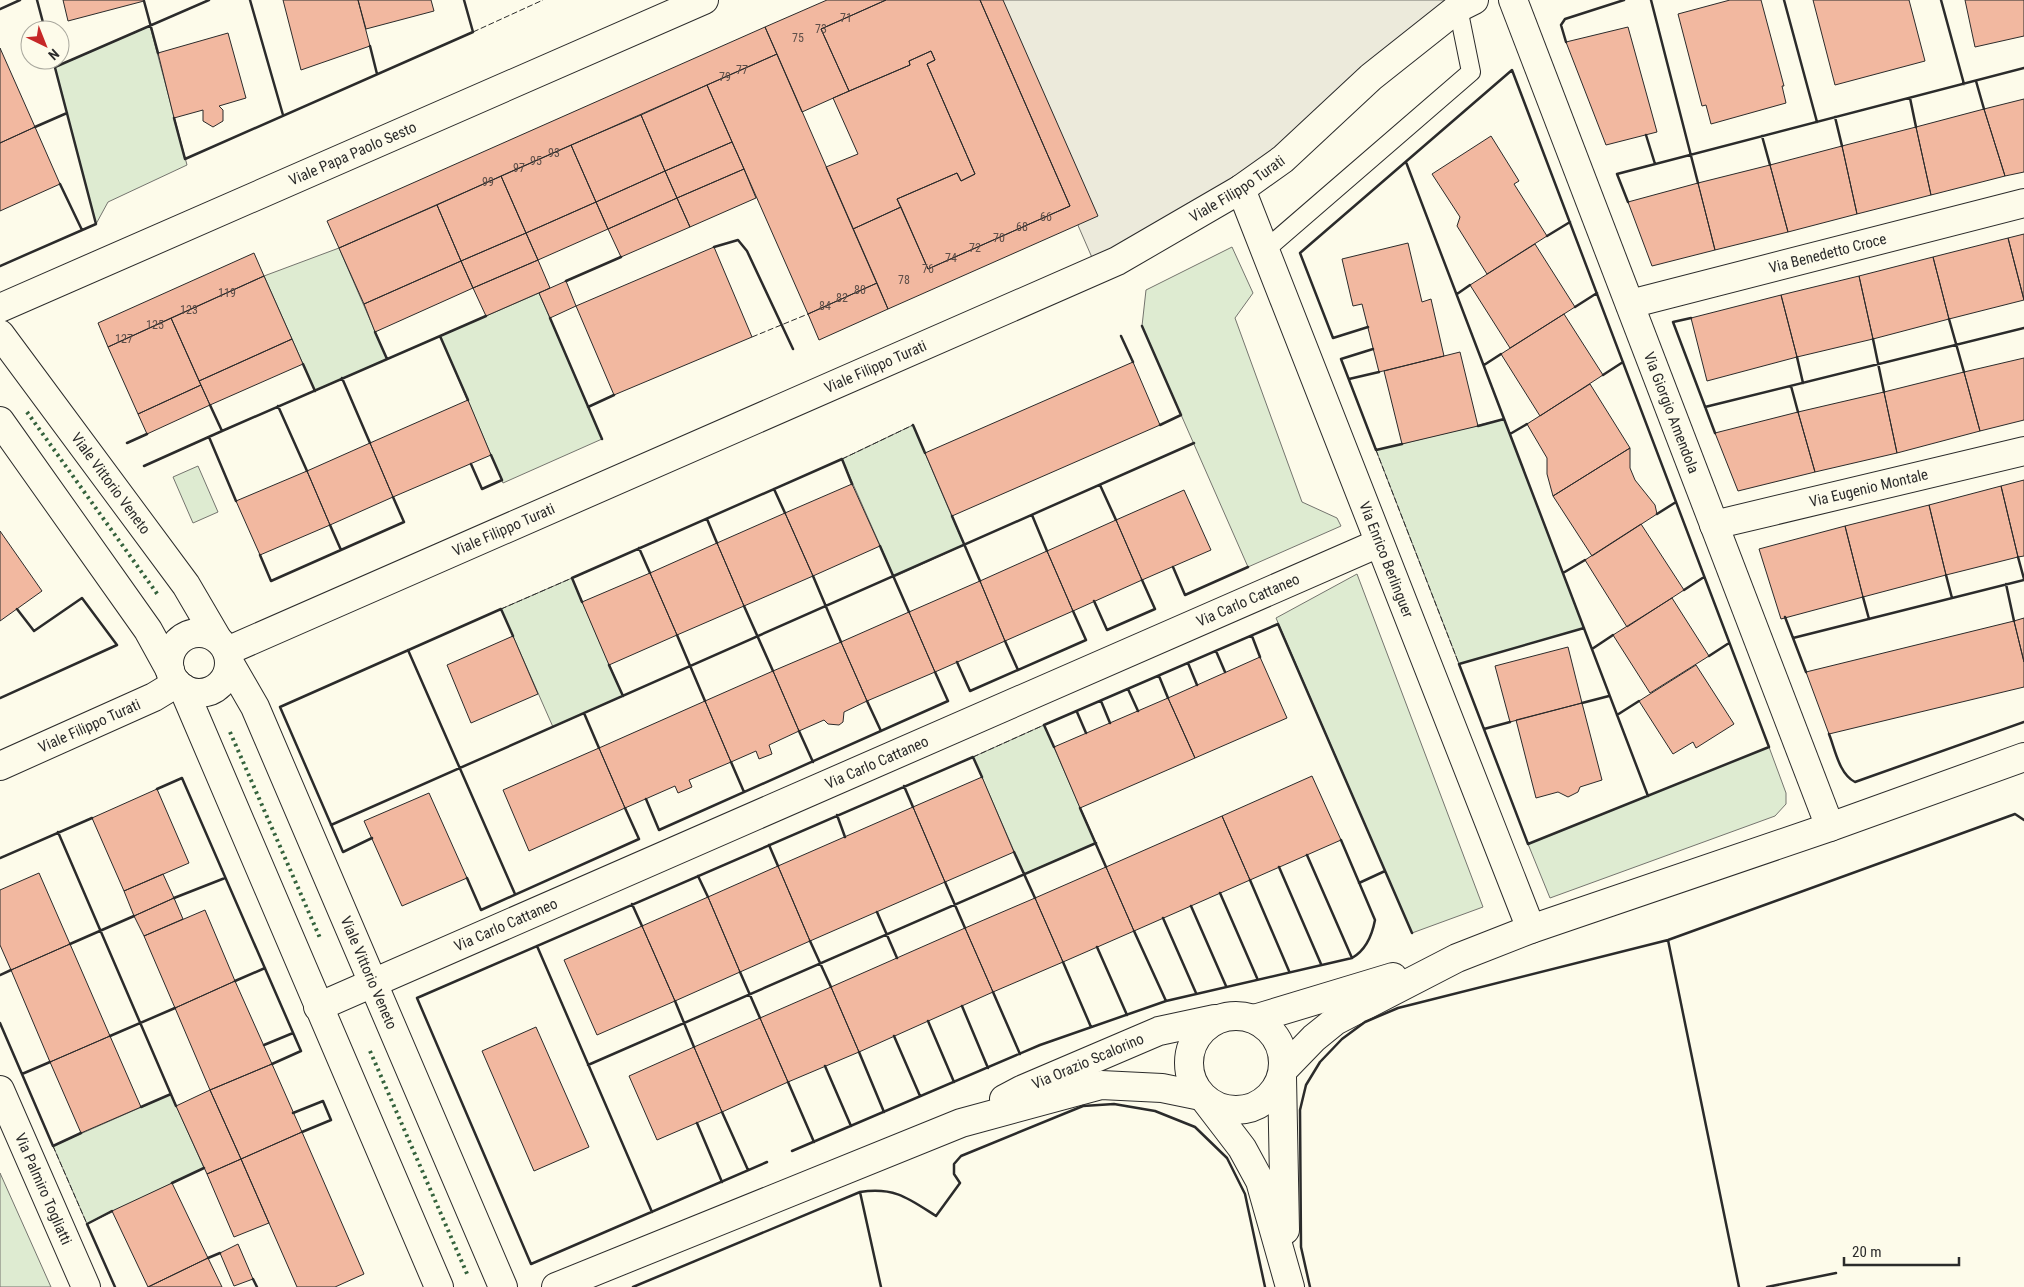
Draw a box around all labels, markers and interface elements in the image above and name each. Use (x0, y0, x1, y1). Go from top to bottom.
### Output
house number: 71 (840, 11, 852, 25)
north arrow (20, 20, 70, 70)
house number: 73 (815, 22, 827, 36)
house number: 75 (792, 31, 804, 45)
text: N (45, 46, 62, 63)
house number: 77 (736, 63, 748, 77)
house number: 79 (719, 70, 731, 84)
street label: Viale Papa Paolo Sesto (286, 118, 419, 189)
house number: 93 (548, 146, 560, 160)
street label: Viale Filippo Turati (1186, 152, 1288, 226)
house number: 95 (530, 154, 542, 168)
house number: 97 (513, 161, 525, 175)
house number: 99 (482, 175, 494, 189)
house number: 66 (1040, 210, 1052, 224)
house number: 68 (1016, 220, 1028, 234)
street label: Via Benedetto Croce (1767, 230, 1888, 277)
house number: 70 (993, 231, 1005, 245)
house number: 72 (969, 241, 981, 255)
house number: 74 (945, 251, 957, 265)
house number: 76 (922, 262, 934, 276)
house number: 78 (898, 273, 910, 287)
house number: 80 (854, 283, 866, 297)
house number: 119 (218, 286, 236, 300)
house number: 82 (836, 291, 848, 305)
house number: 84 (819, 299, 831, 313)
house number: 123 (180, 303, 198, 317)
house number: 125 (146, 318, 164, 332)
house number: 127 (115, 332, 133, 346)
street label: Viale Filippo Turati (822, 337, 929, 397)
street label: Via Giorgio Amendola (1640, 349, 1703, 476)
street label: Viale Vittorio Veneto (67, 429, 154, 538)
street label: Via Eugenio Montale (1807, 465, 1930, 511)
street label: Via Enrico Berlinguer (1355, 499, 1417, 621)
street label: Viale Filippo Turati (450, 500, 558, 560)
street label: Via Carlo Cattaneo (1194, 570, 1302, 631)
street label: Viale Filippo Turati (36, 695, 143, 757)
street label: Via Carlo Cattaneo (823, 732, 931, 793)
street label: Via Carlo Cattaneo (451, 894, 560, 955)
street label: Viale Vittorio Veneto (336, 913, 401, 1032)
street label: Via Orazio Scalorino (1029, 1030, 1147, 1093)
street label: Via Palmiro Togliatti (11, 1131, 75, 1247)
scale bar (1844, 1234, 1959, 1266)
text: 20 m (1852, 1243, 1882, 1261)

